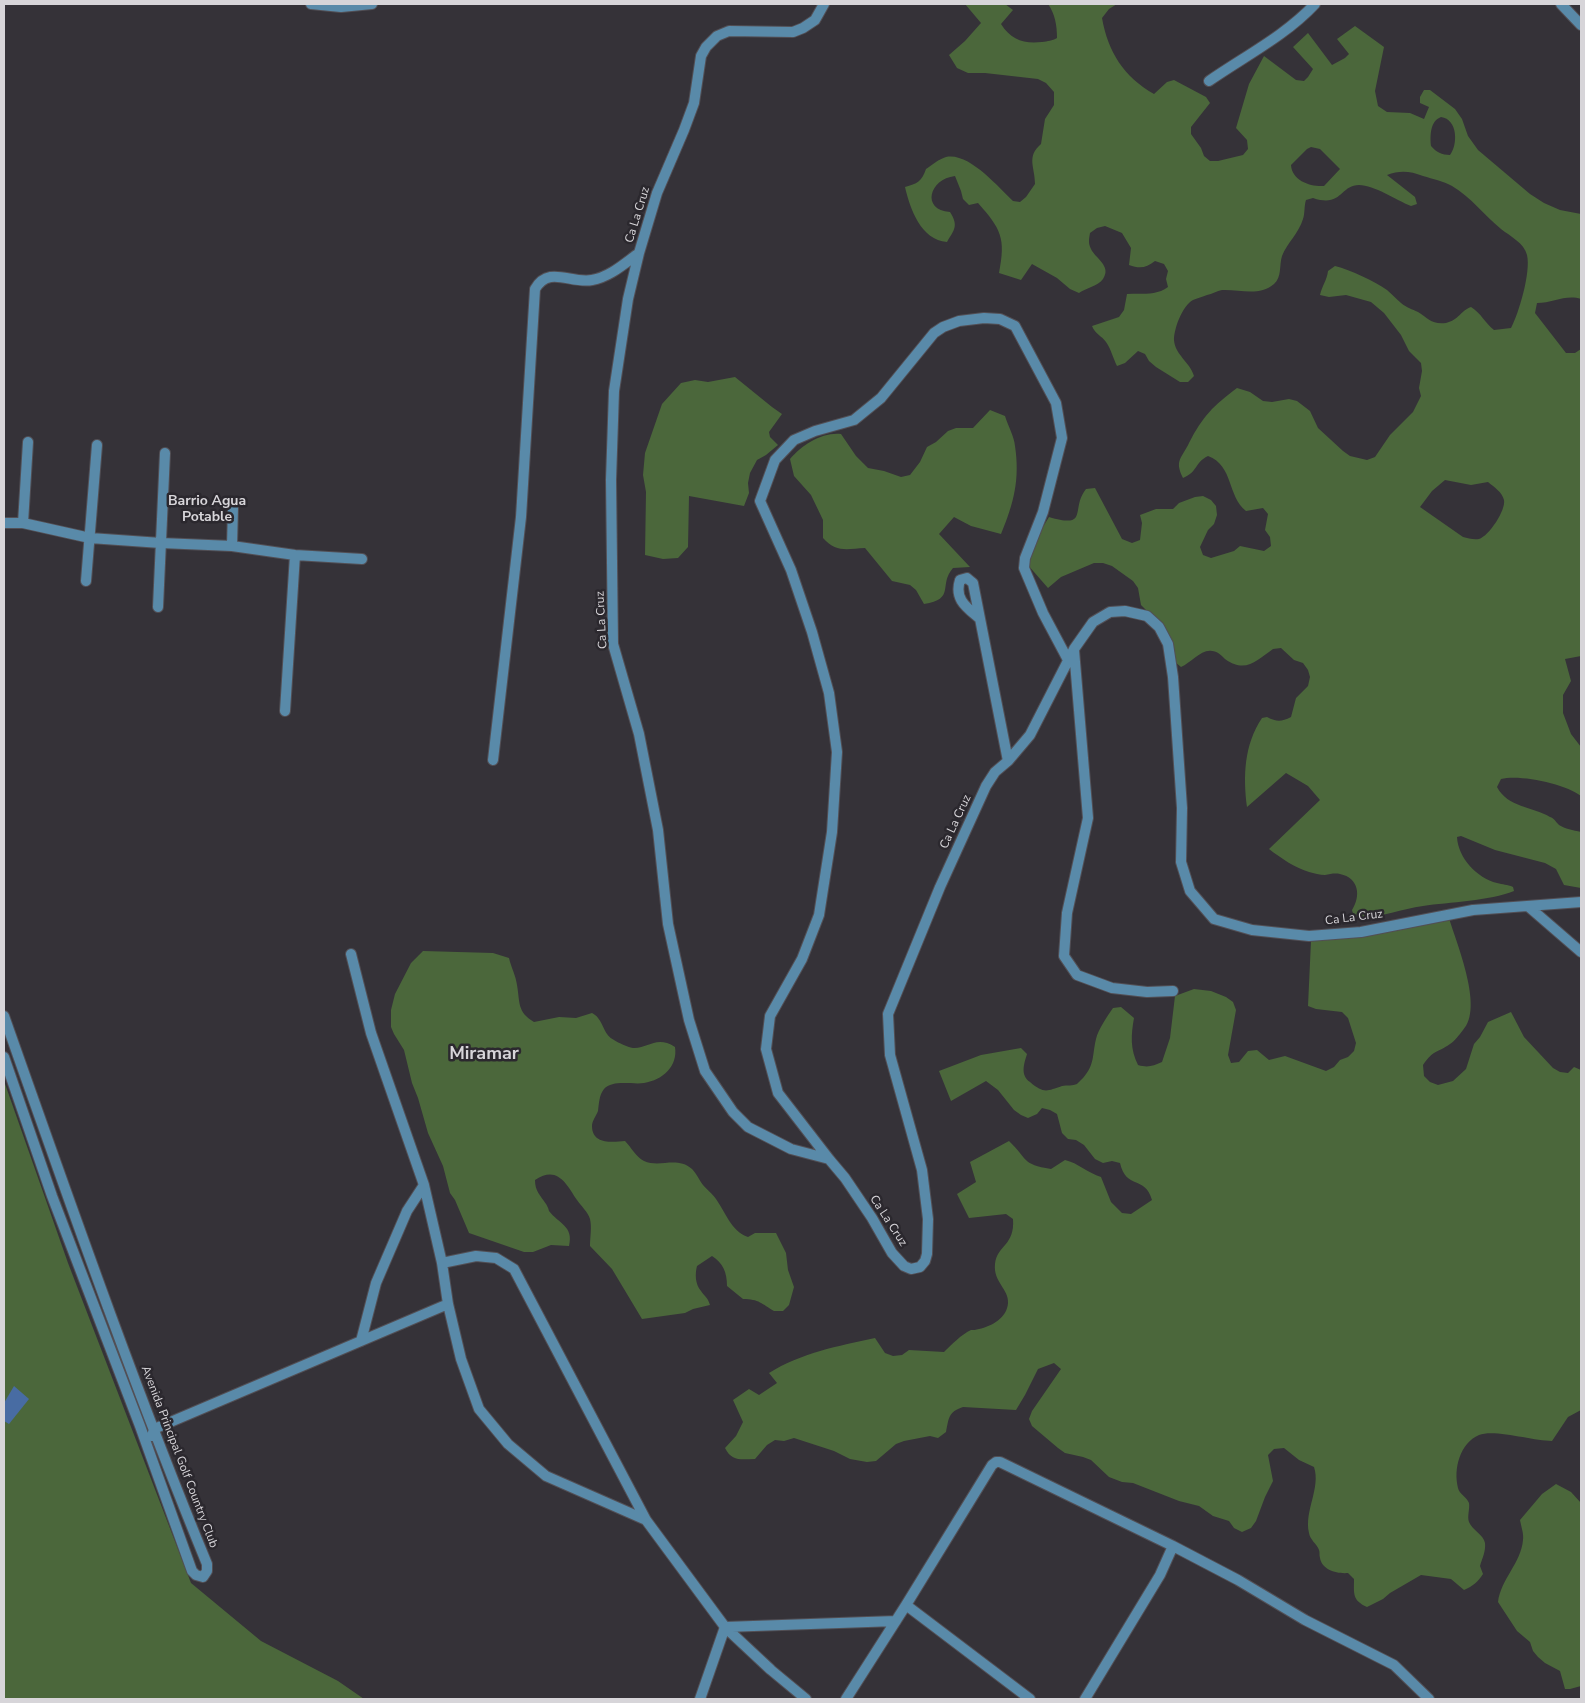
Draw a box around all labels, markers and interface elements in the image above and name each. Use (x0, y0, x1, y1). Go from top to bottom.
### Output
street label: Ca La Cruz (623, 185, 653, 245)
district label: Barrio Agua Potable (168, 494, 246, 526)
street label: Ca La Cruz (593, 591, 611, 649)
street label: Ca La Cruz (937, 793, 975, 851)
street label: Ca La Cruz (1324, 907, 1384, 929)
district label: Miramar (449, 1044, 519, 1066)
street label: Ca La Cruz (866, 1193, 910, 1249)
street label: Avenida Principal Golf Country Club (138, 1364, 220, 1550)

